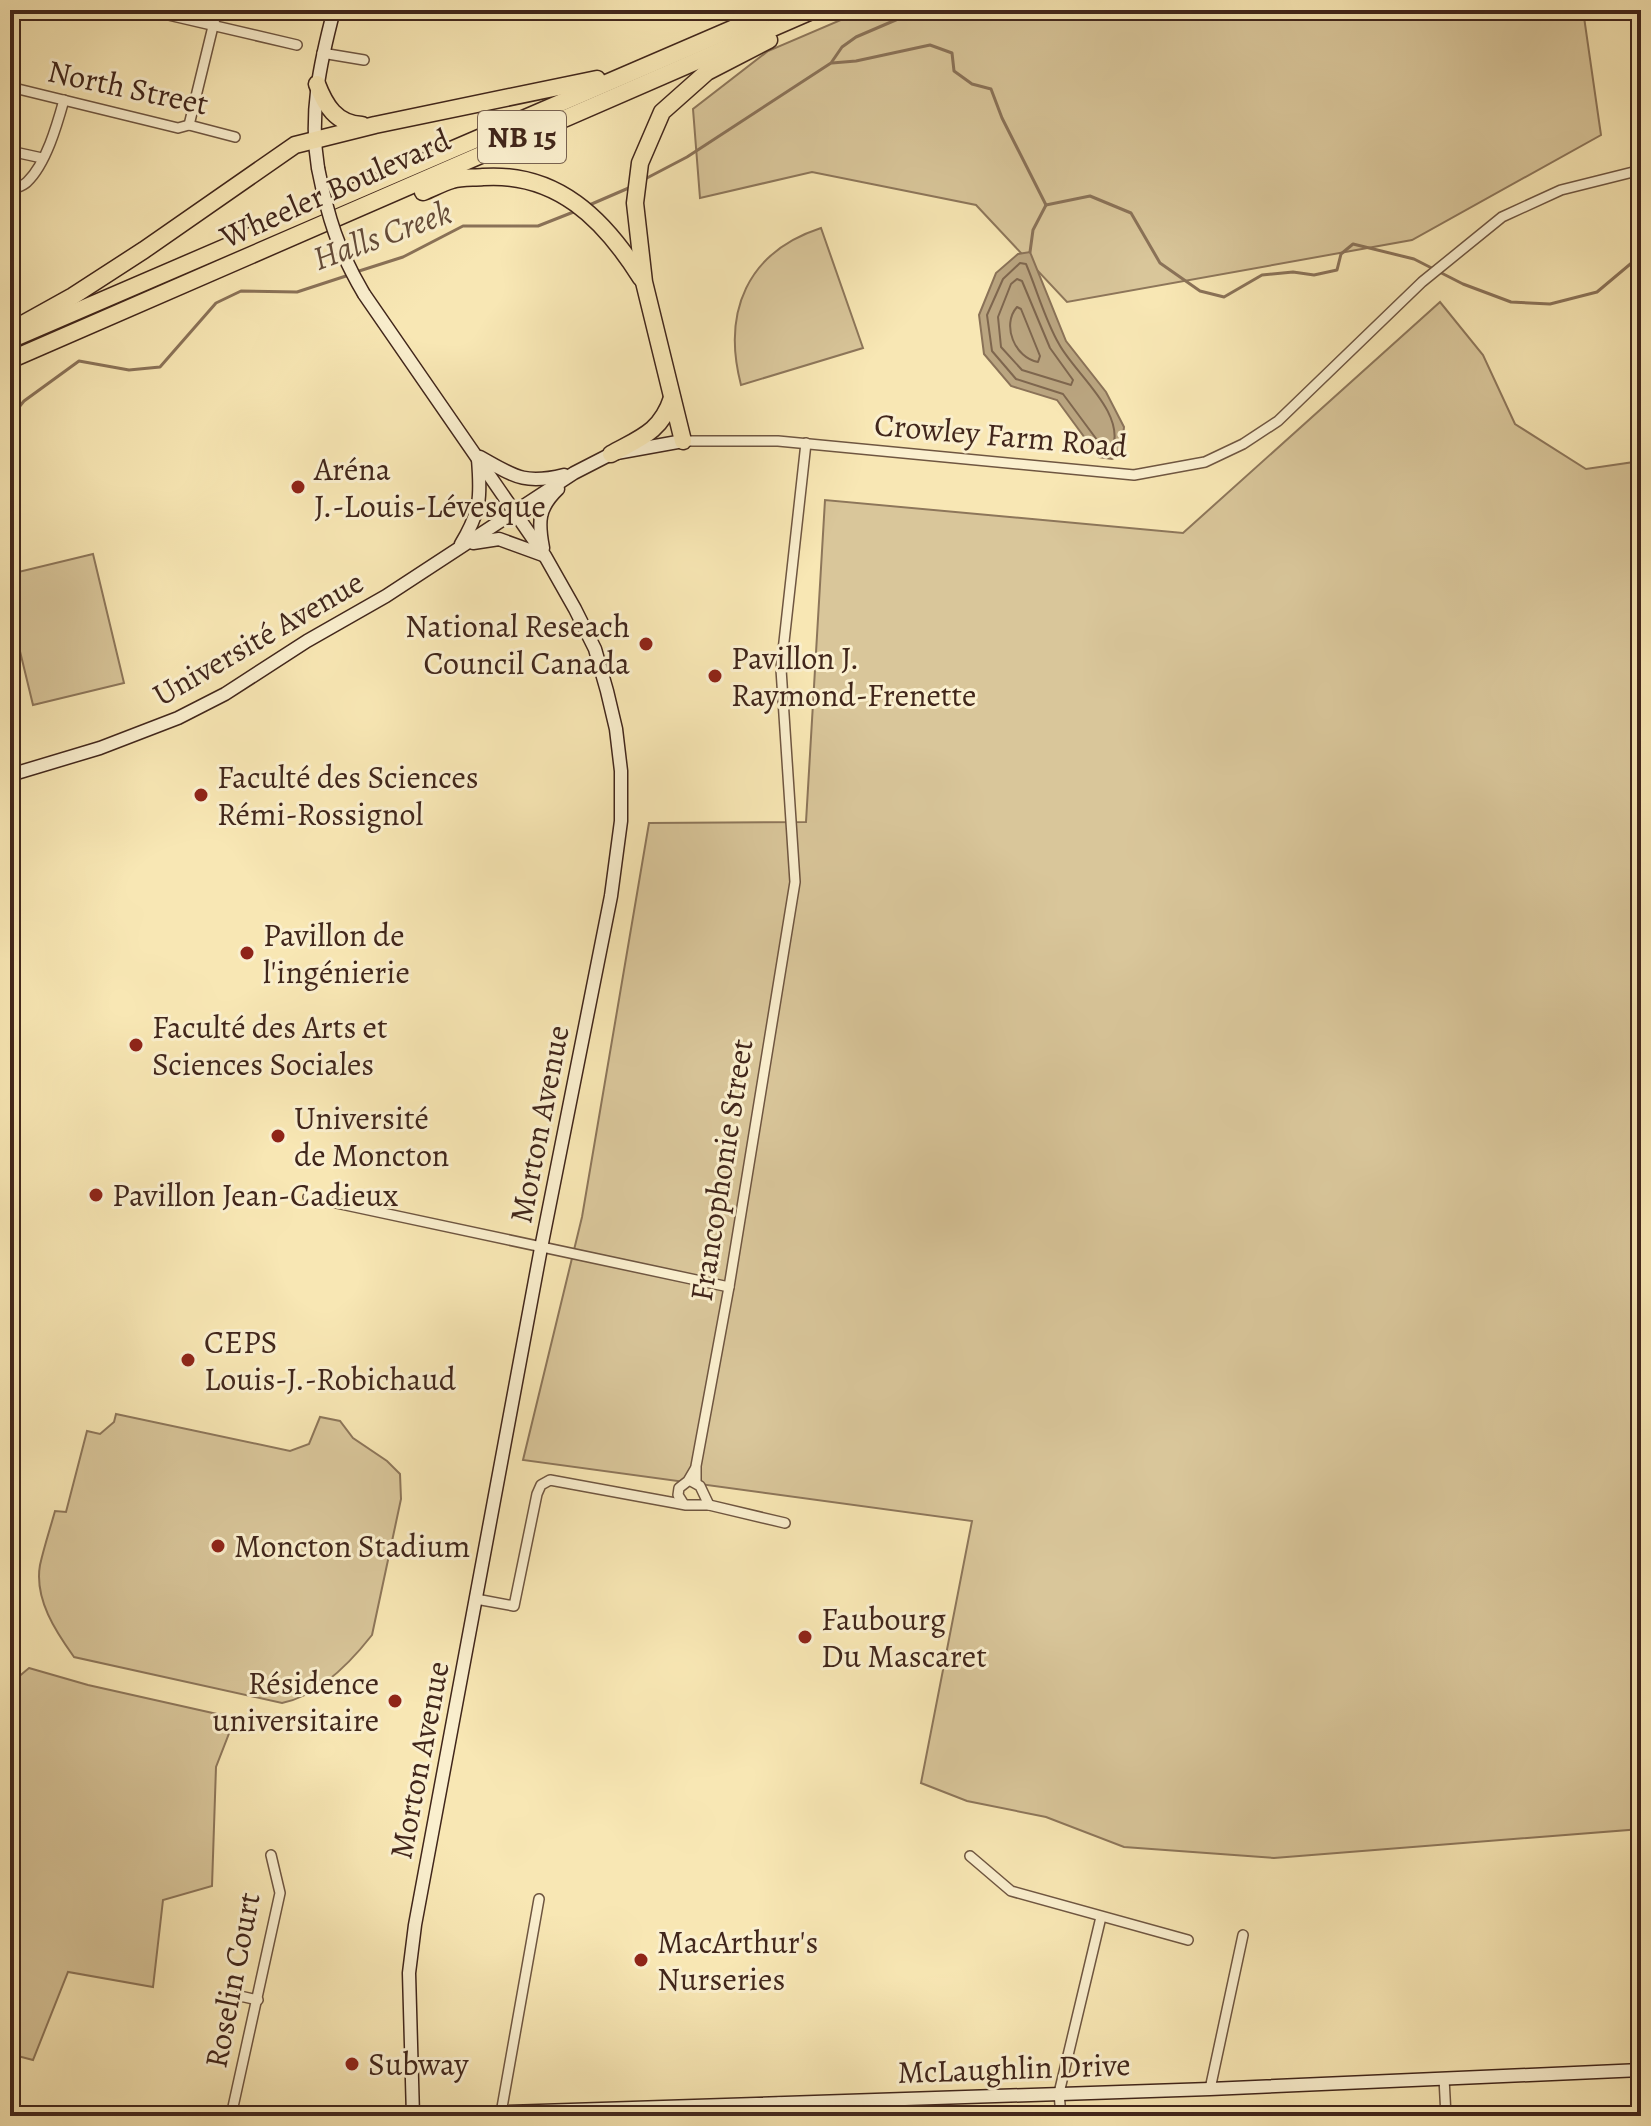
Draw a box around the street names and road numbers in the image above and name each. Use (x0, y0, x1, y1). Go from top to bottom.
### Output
street label: North Street (44, 49, 212, 125)
road number: NB 15 (478, 111, 566, 163)
street label: Wheeler Boulevard (212, 117, 458, 259)
street label: Crowley Farm Road (873, 402, 1130, 468)
street label: Université Avenue (145, 560, 371, 716)
street label: Morton Avenue (498, 1021, 580, 1227)
street label: Francophonie Street (679, 1036, 763, 1304)
street label: Morton Avenue (378, 1657, 460, 1863)
street label: Roselin Court (193, 1888, 271, 2072)
street label: McLaughlin Drive (897, 2042, 1131, 2094)

